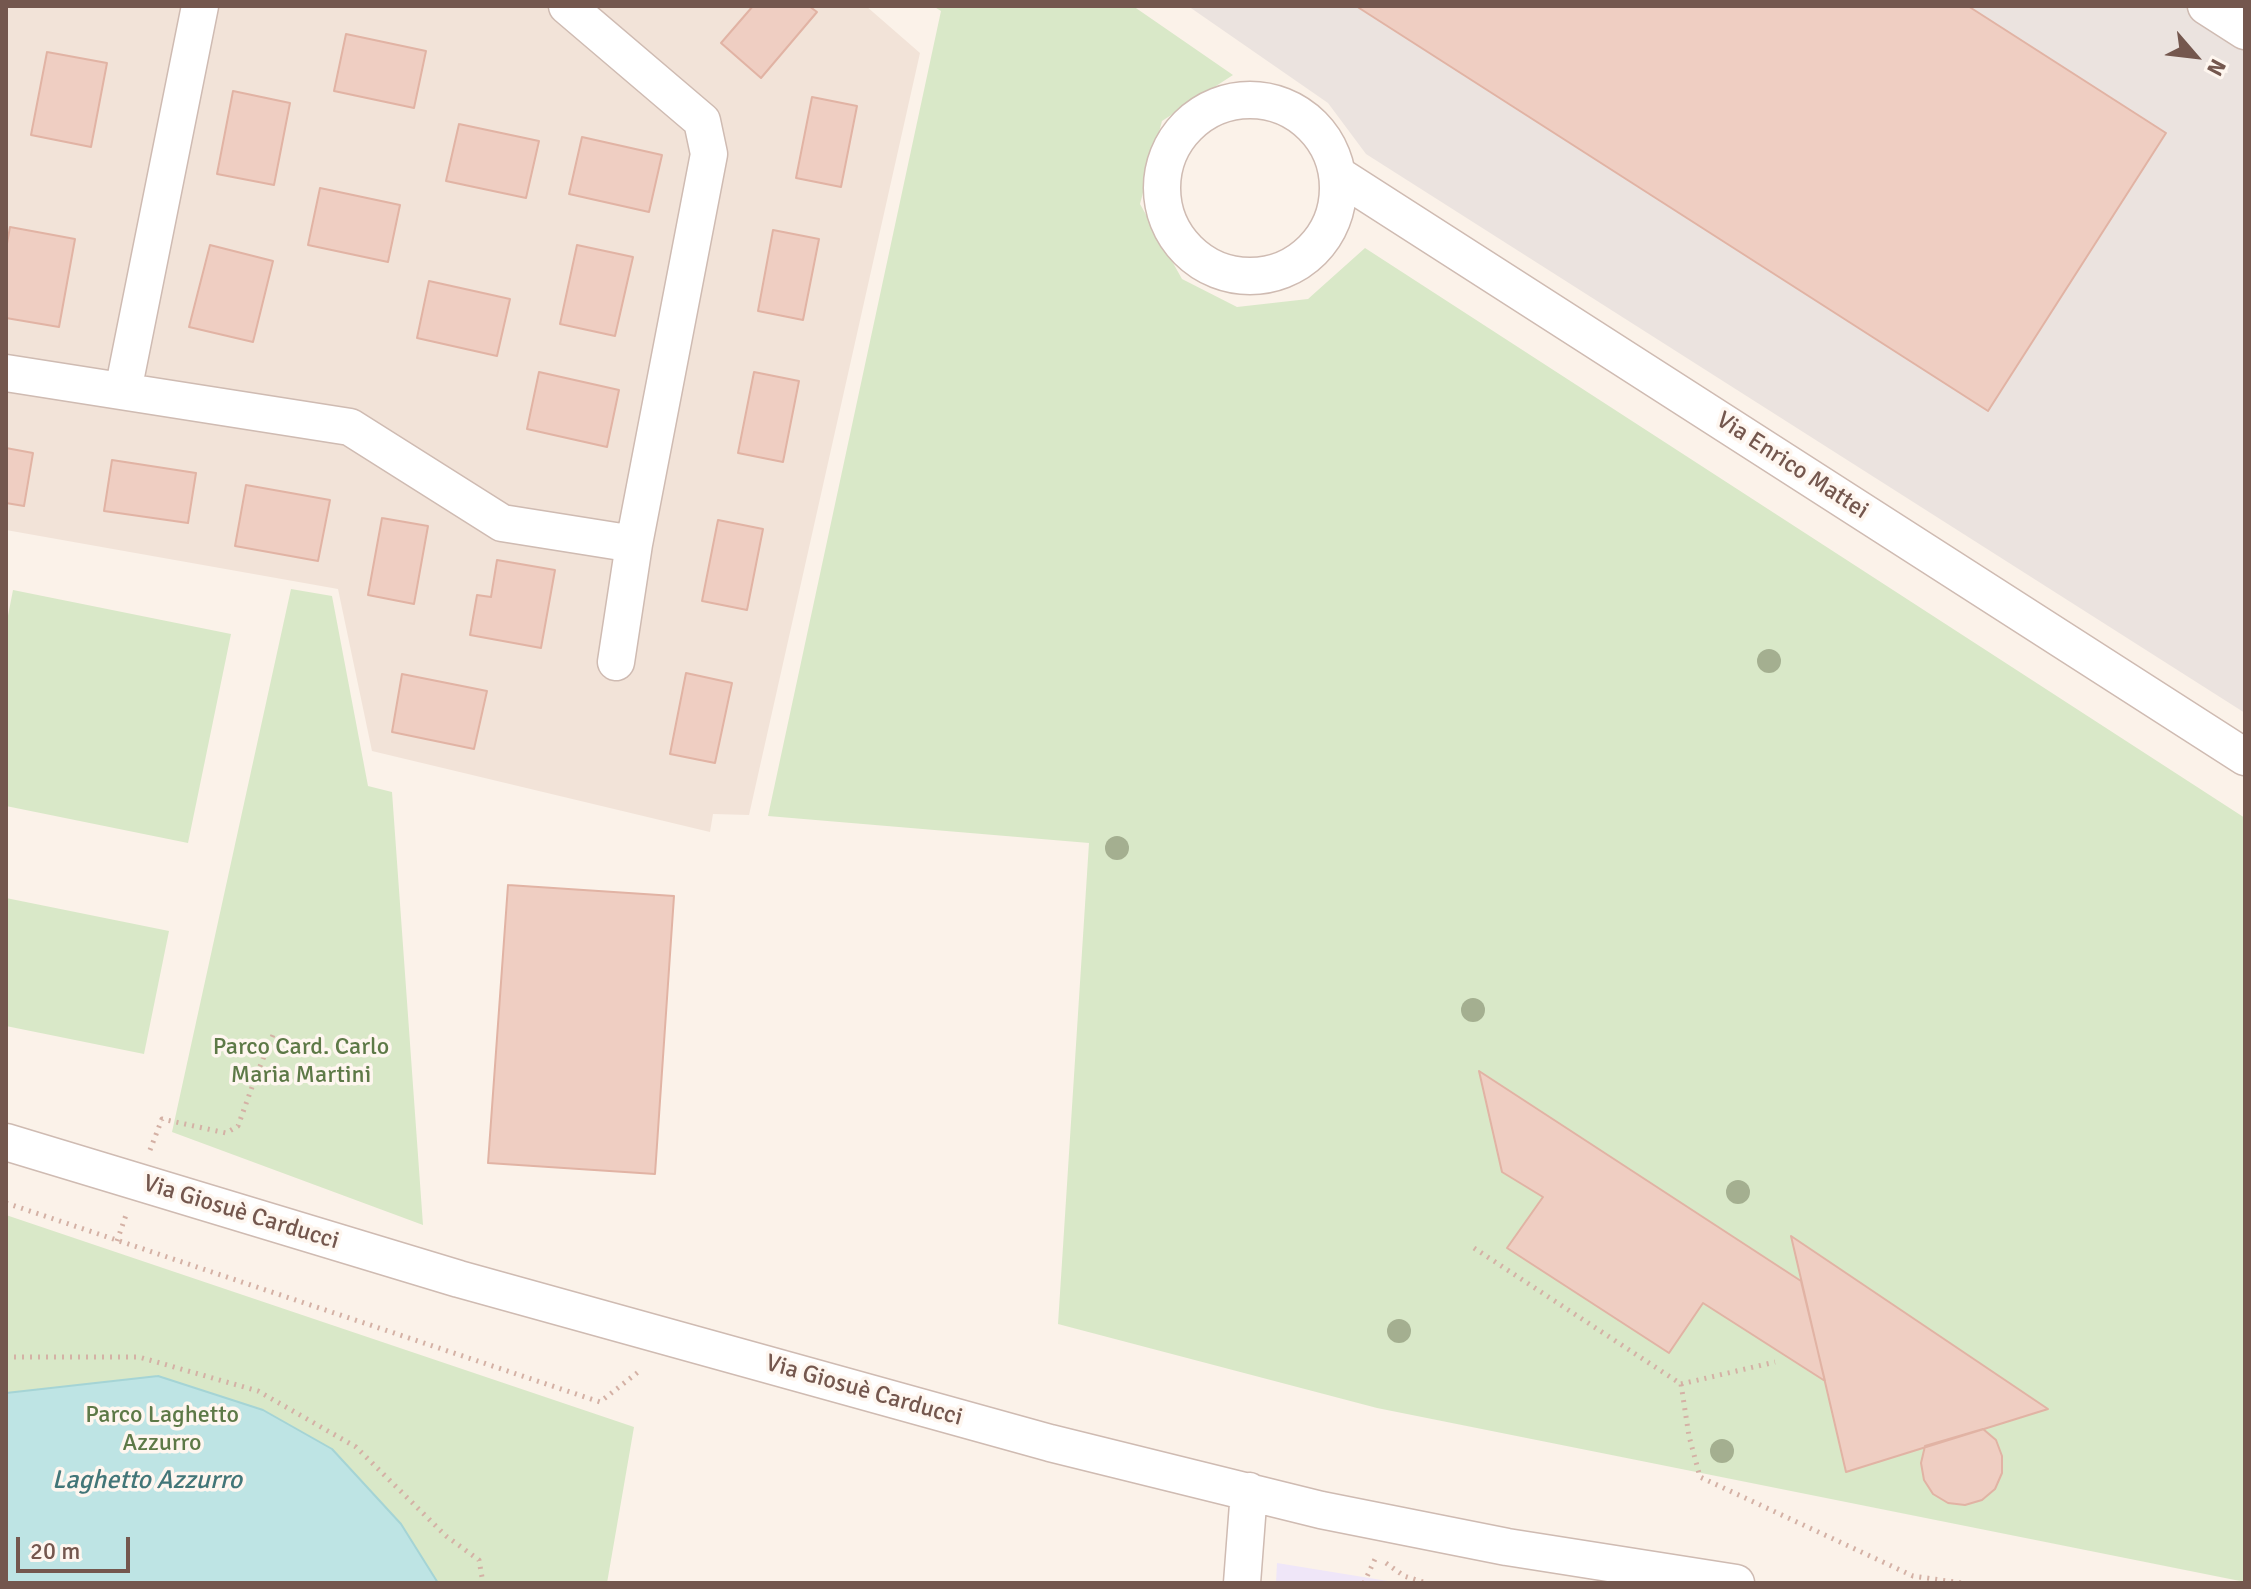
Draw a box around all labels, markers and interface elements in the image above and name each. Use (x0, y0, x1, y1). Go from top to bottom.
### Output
north arrow (2155, 16, 2235, 96)
text: N (2201, 54, 2232, 81)
street label: Via Enrico Mattei (1711, 406, 1873, 526)
park label: Parco Card. Carlo Maria Martini (213, 1034, 389, 1090)
street label: Via Giosuè Carducci (140, 1170, 342, 1256)
street label: Via Giosuè Carducci (762, 1349, 966, 1433)
park label: Parco Laghetto Azzurro (85, 1402, 239, 1458)
water label: Laghetto Azzurro (52, 1465, 242, 1497)
scale bar (20, 1521, 134, 1571)
text: 20 m (30, 1536, 80, 1566)

